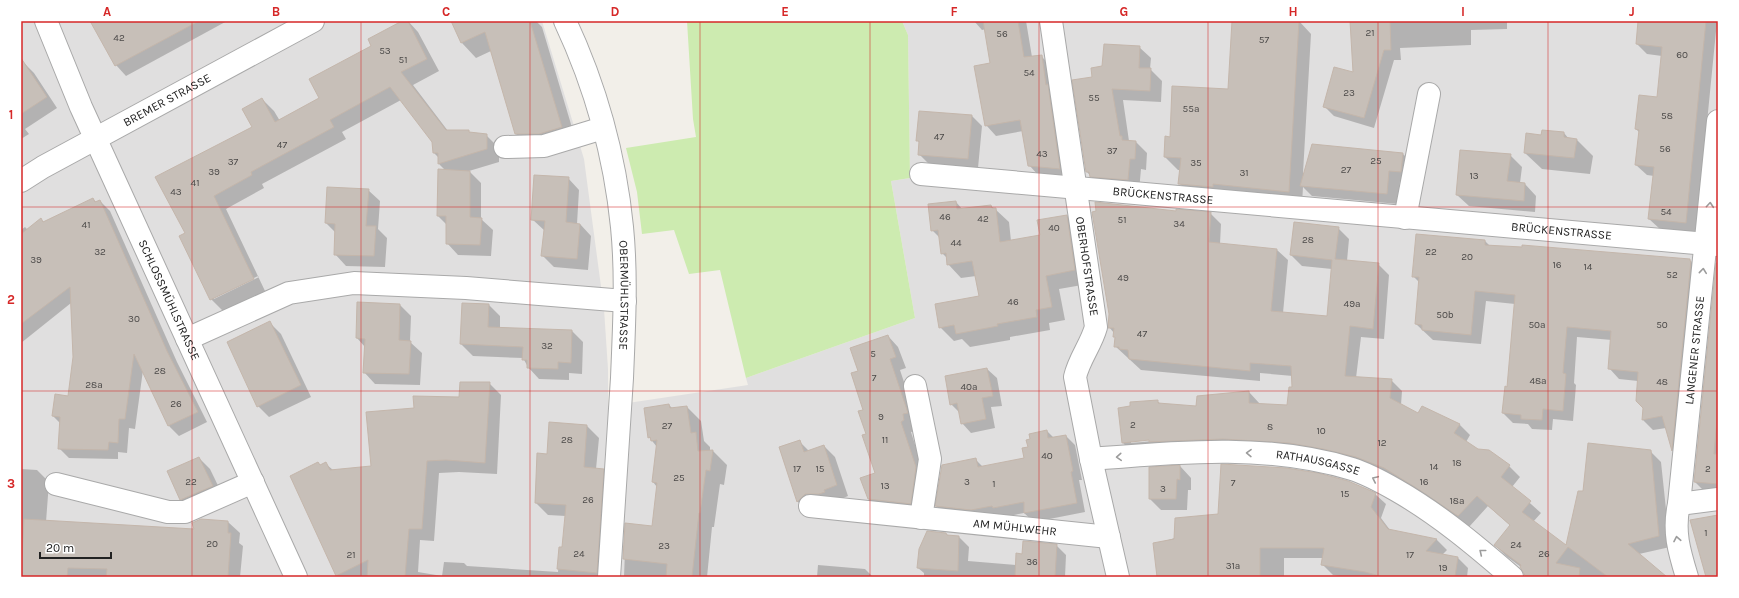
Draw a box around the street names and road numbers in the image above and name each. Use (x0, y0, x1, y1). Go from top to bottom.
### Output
street label: BREMER STRASSE (121, 71, 213, 129)
street label: BRÜCKENSTRASSE (1112, 184, 1214, 207)
street label: OBERHOFSTRASSE (1073, 216, 1101, 317)
street label: BRÜCKENSTRASSE (1510, 220, 1612, 243)
street label: SCHLOSSMÜHLSTRASSE (136, 237, 203, 362)
street label: OBERMÜHLSTRASSE (616, 240, 632, 350)
street label: LANGENER STRASSE (1682, 295, 1707, 405)
street label: RATHAUSGASSE (1275, 447, 1362, 478)
street label: AM MÜHLWEHR (972, 516, 1057, 539)

